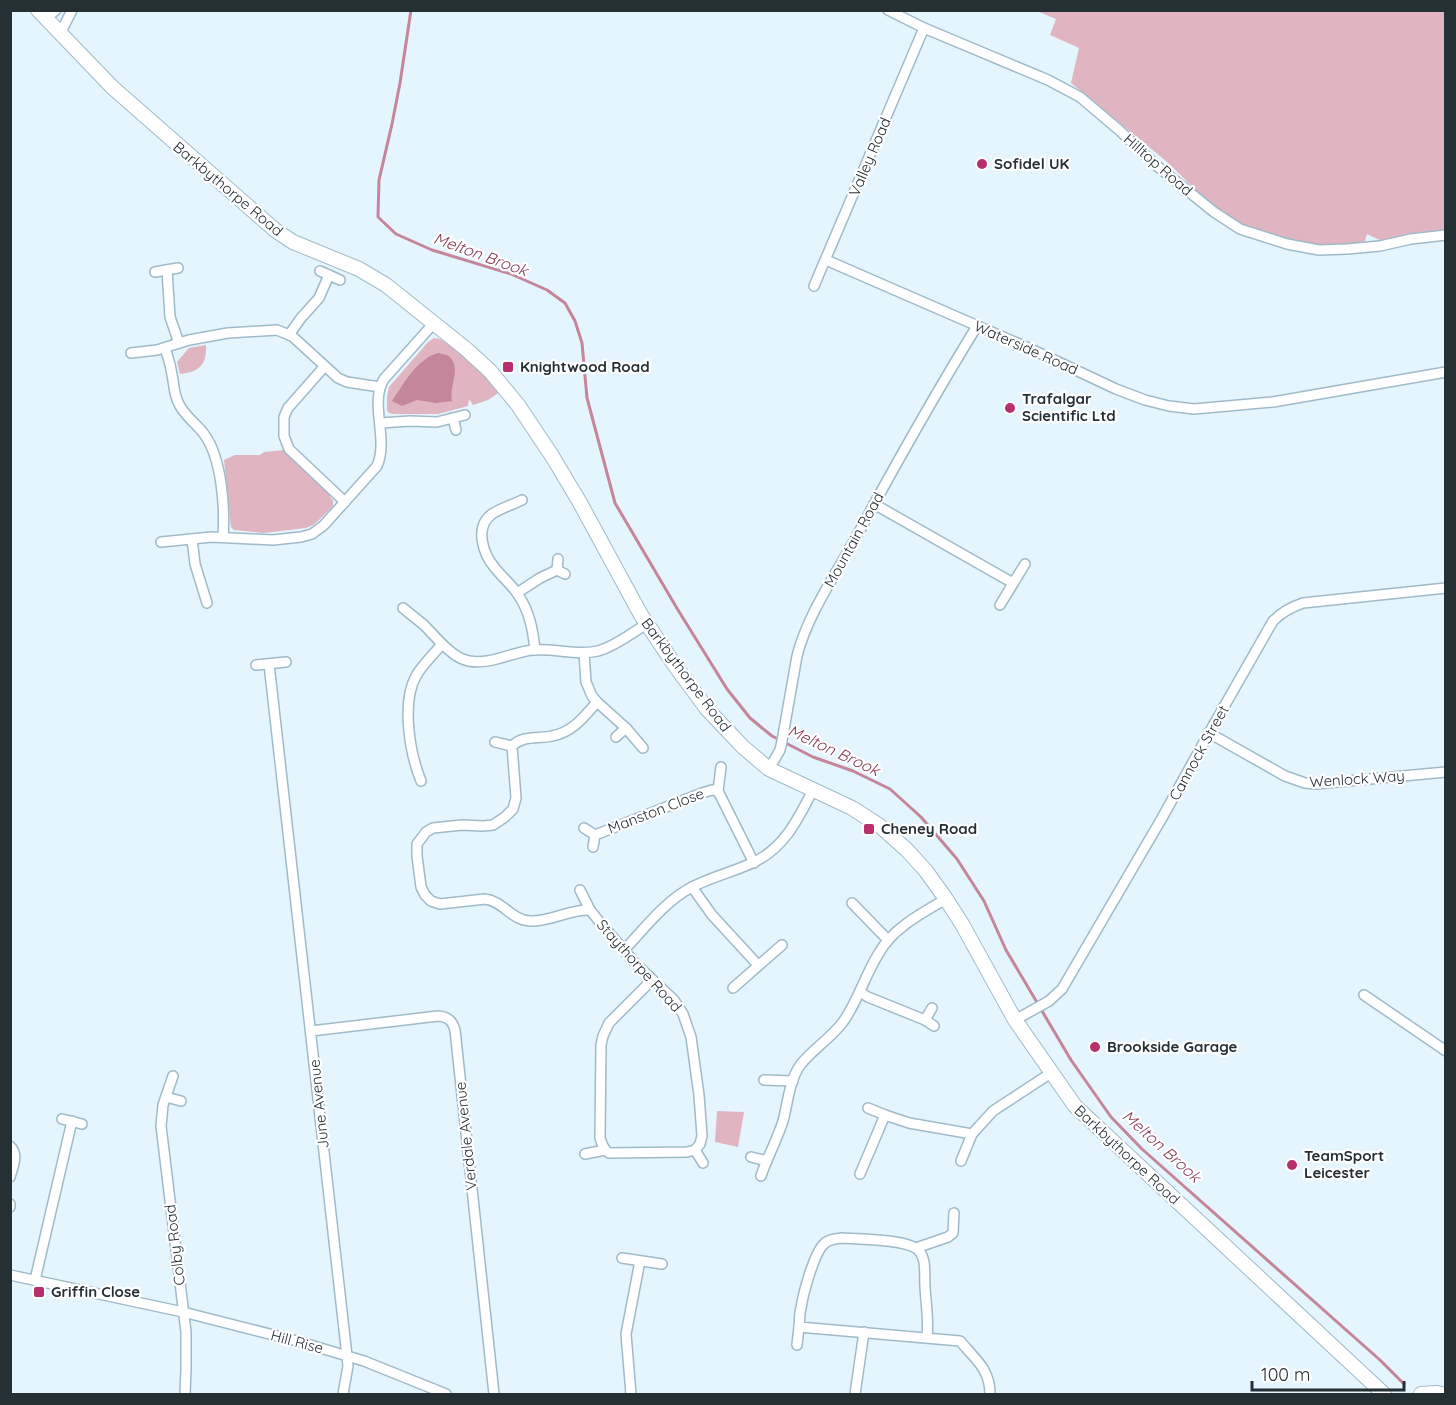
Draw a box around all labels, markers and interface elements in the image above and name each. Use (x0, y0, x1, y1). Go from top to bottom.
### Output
street label: Valley Road (844, 114, 895, 199)
street label: Hilltop Road (1120, 129, 1197, 200)
street label: Barkbythorpe Road (170, 137, 287, 240)
place label: Sofidel UK (994, 154, 1070, 173)
marker: Sofidel UK (975, 157, 989, 171)
water label: Melton Brook (431, 228, 532, 281)
street label: Waterside Road (971, 316, 1081, 379)
place label: Knightwood Road (520, 357, 650, 376)
marker: Knightwood Road (501, 360, 515, 374)
place label: Trafalgar Scientific Ltd (1022, 389, 1116, 425)
marker: Trafalgar Scientific Ltd (1003, 401, 1017, 415)
street label: Mountain Road (820, 489, 888, 591)
street label: Barkbythorpe Road (637, 614, 735, 735)
street label: Cannock Street (1165, 702, 1233, 804)
water label: Melton Brook (785, 720, 884, 781)
street label: Wenlock Way (1309, 766, 1405, 791)
street label: Manston Close (605, 783, 707, 838)
place label: Cheney Road (881, 819, 977, 838)
marker: Cheney Road (862, 822, 876, 836)
street label: Staythorpe Road (593, 915, 686, 1016)
place label: Brookside Garage (1107, 1037, 1238, 1056)
marker: Brookside Garage (1088, 1040, 1102, 1054)
street label: June Avenue (304, 1058, 333, 1150)
street label: Verdale Avenue (450, 1081, 481, 1191)
street label: Barkbythorpe Road (1071, 1101, 1184, 1208)
water label: Melton Brook (1119, 1106, 1206, 1187)
place label: TeamSport Leicester (1304, 1146, 1384, 1182)
marker: TeamSport Leicester (1285, 1158, 1299, 1172)
street label: Colby Road (160, 1204, 189, 1287)
place label: Griffin Close (51, 1282, 140, 1301)
marker: Griffin Close (32, 1285, 46, 1299)
street label: Hill Rise (269, 1325, 326, 1358)
scale bar (1252, 1354, 1404, 1392)
text: 100 m (1261, 1363, 1310, 1386)

